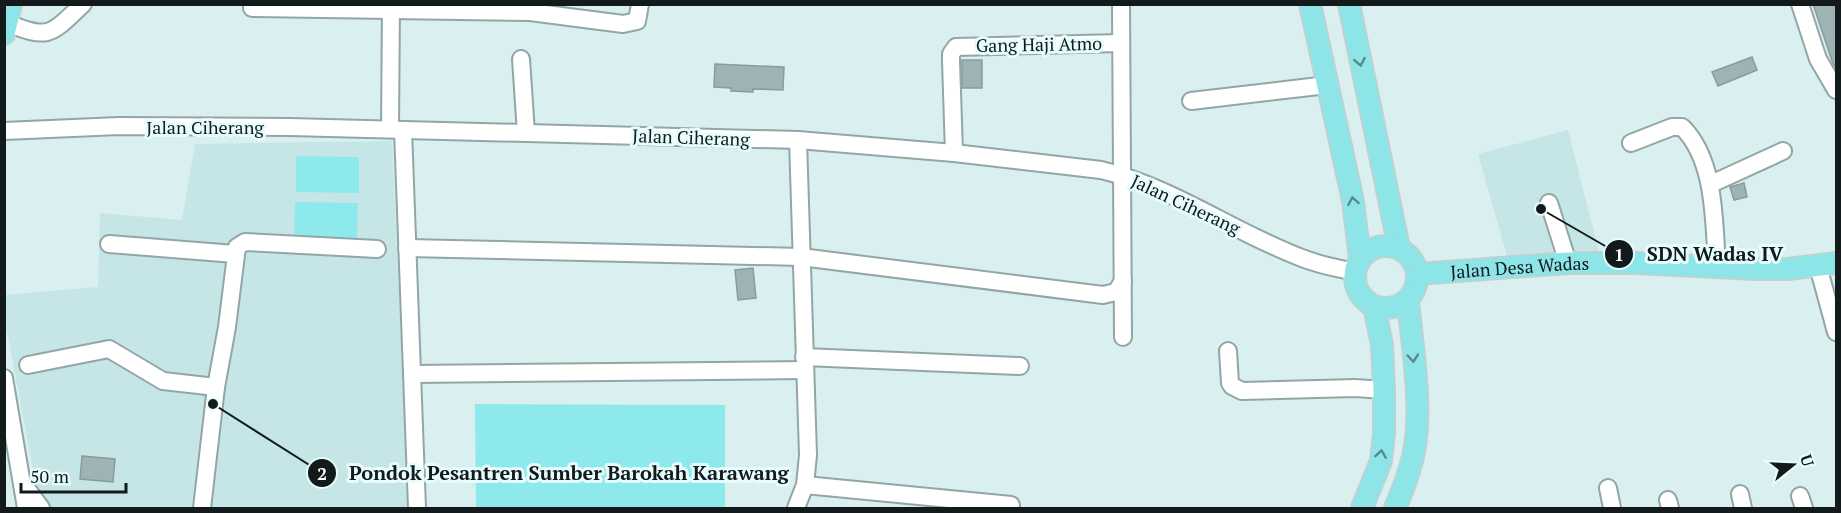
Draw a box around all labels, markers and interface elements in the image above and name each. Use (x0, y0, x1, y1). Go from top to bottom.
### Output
street label: Gang Haji Atmo (976, 31, 1102, 57)
one-way arrow (1353, 57, 1366, 67)
street label: Jalan Ciherang (146, 115, 264, 139)
street label: Jalan Ciherang (632, 123, 751, 151)
street label: Jalan Ciherang (1128, 168, 1245, 240)
one-way arrow (1347, 197, 1360, 207)
callout: SDN Wadas IV (1604, 235, 1795, 273)
text: SDN Wadas IV (1647, 240, 1784, 267)
text: 1 (1614, 242, 1624, 266)
street label: Jalan Desa Wadas (1449, 251, 1589, 284)
one-way arrow (1406, 354, 1419, 363)
north arrow (1763, 435, 1823, 495)
one-way arrow (1374, 449, 1387, 459)
text: U (1795, 452, 1820, 470)
callout: Pondok Pesantren Sumber Barokah Karawang (307, 454, 801, 492)
scale bar (21, 456, 126, 494)
text: Pondok Pesantren Sumber Barokah Karawang (349, 459, 790, 486)
text: 2 (317, 461, 327, 485)
text: 50 m (30, 464, 70, 488)

